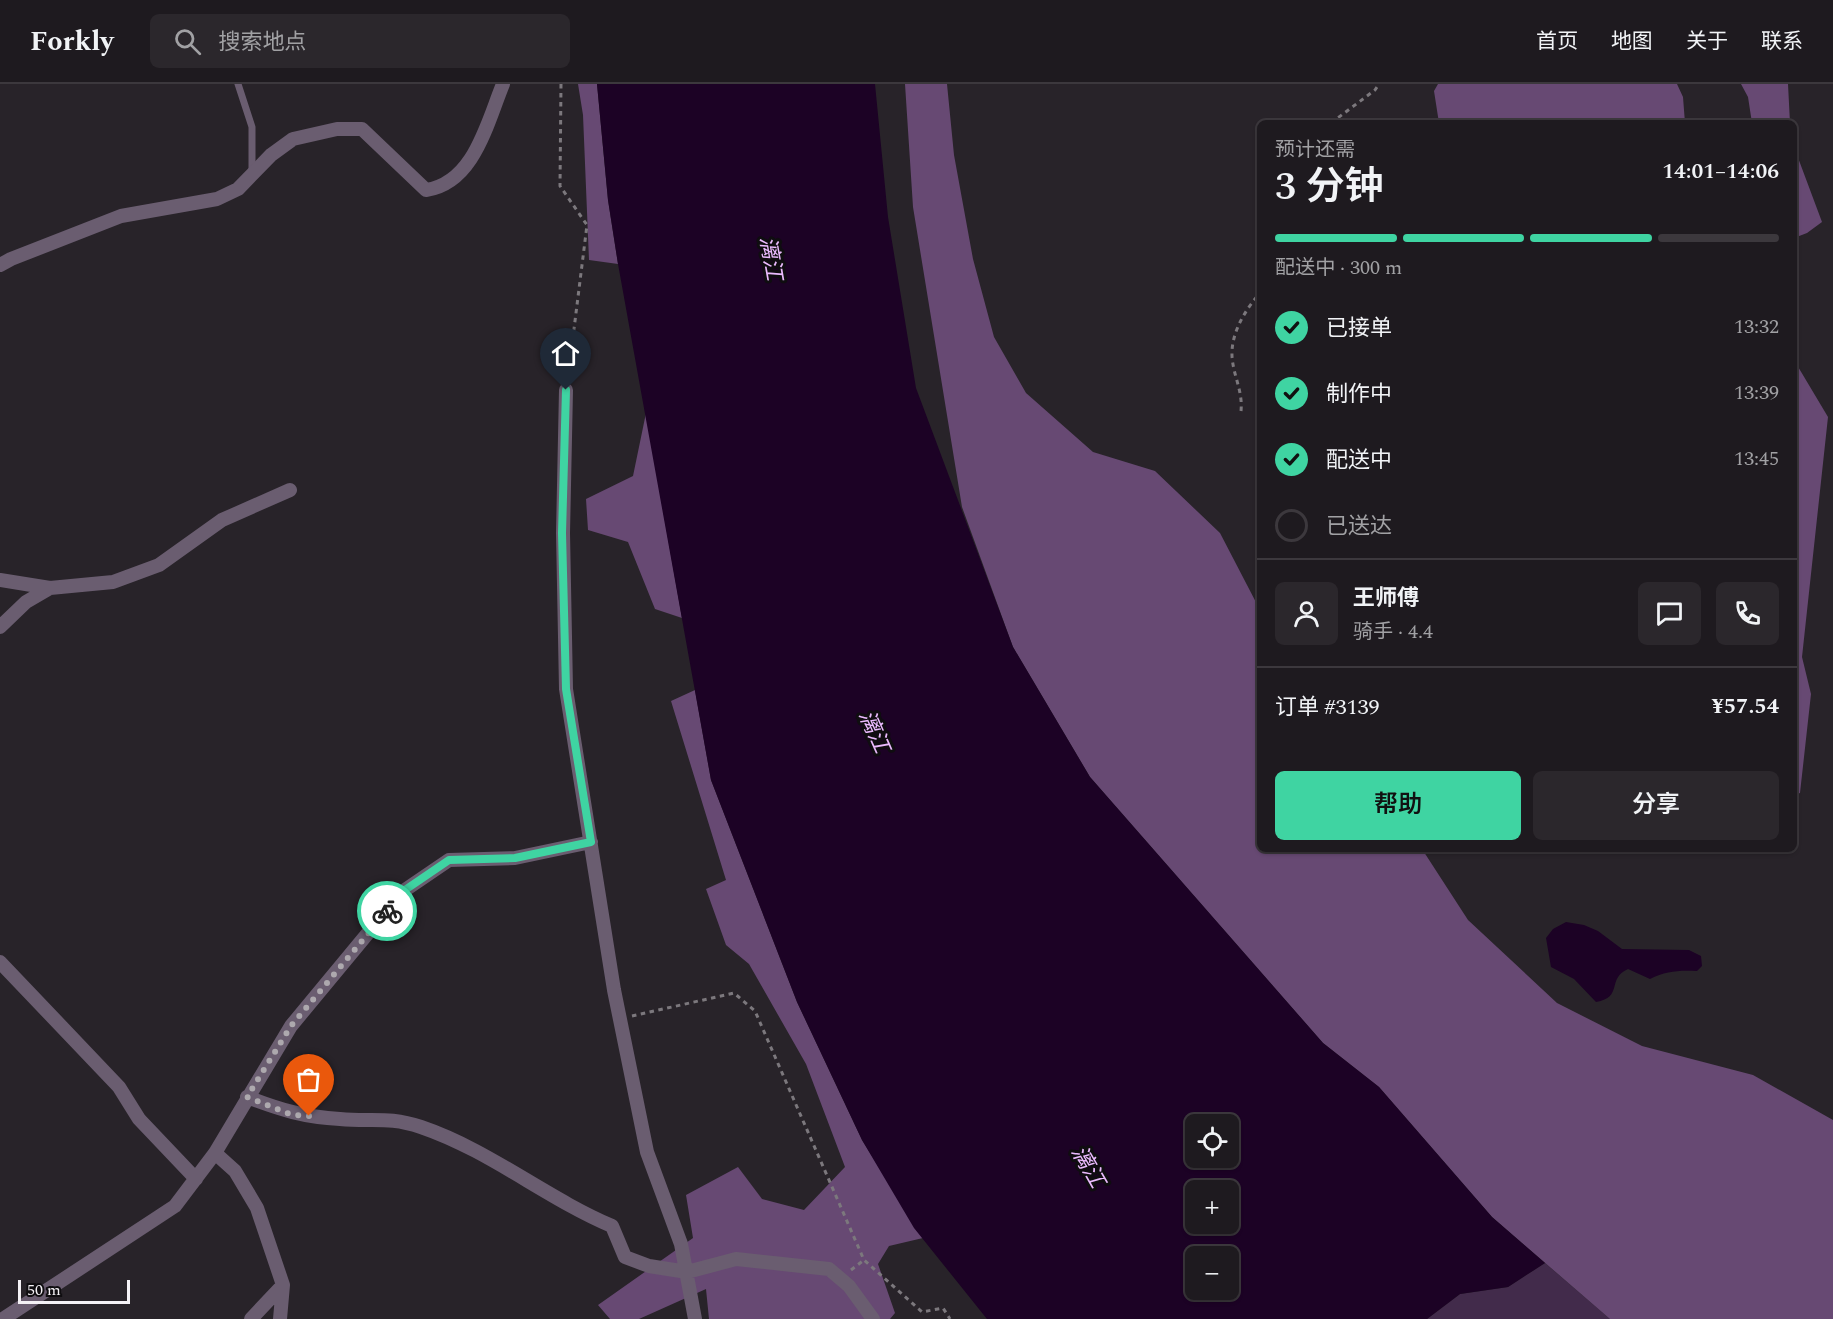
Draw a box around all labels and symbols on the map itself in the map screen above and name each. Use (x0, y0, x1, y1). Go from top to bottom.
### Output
water label: 漓江 (750, 234, 791, 285)
pin (540, 328, 591, 390)
water label: 漓江 (850, 705, 898, 760)
courier (357, 881, 417, 941)
pin (283, 1054, 334, 1116)
water label: 漓江 (1062, 1139, 1114, 1196)
scale bar (18, 1277, 130, 1304)

